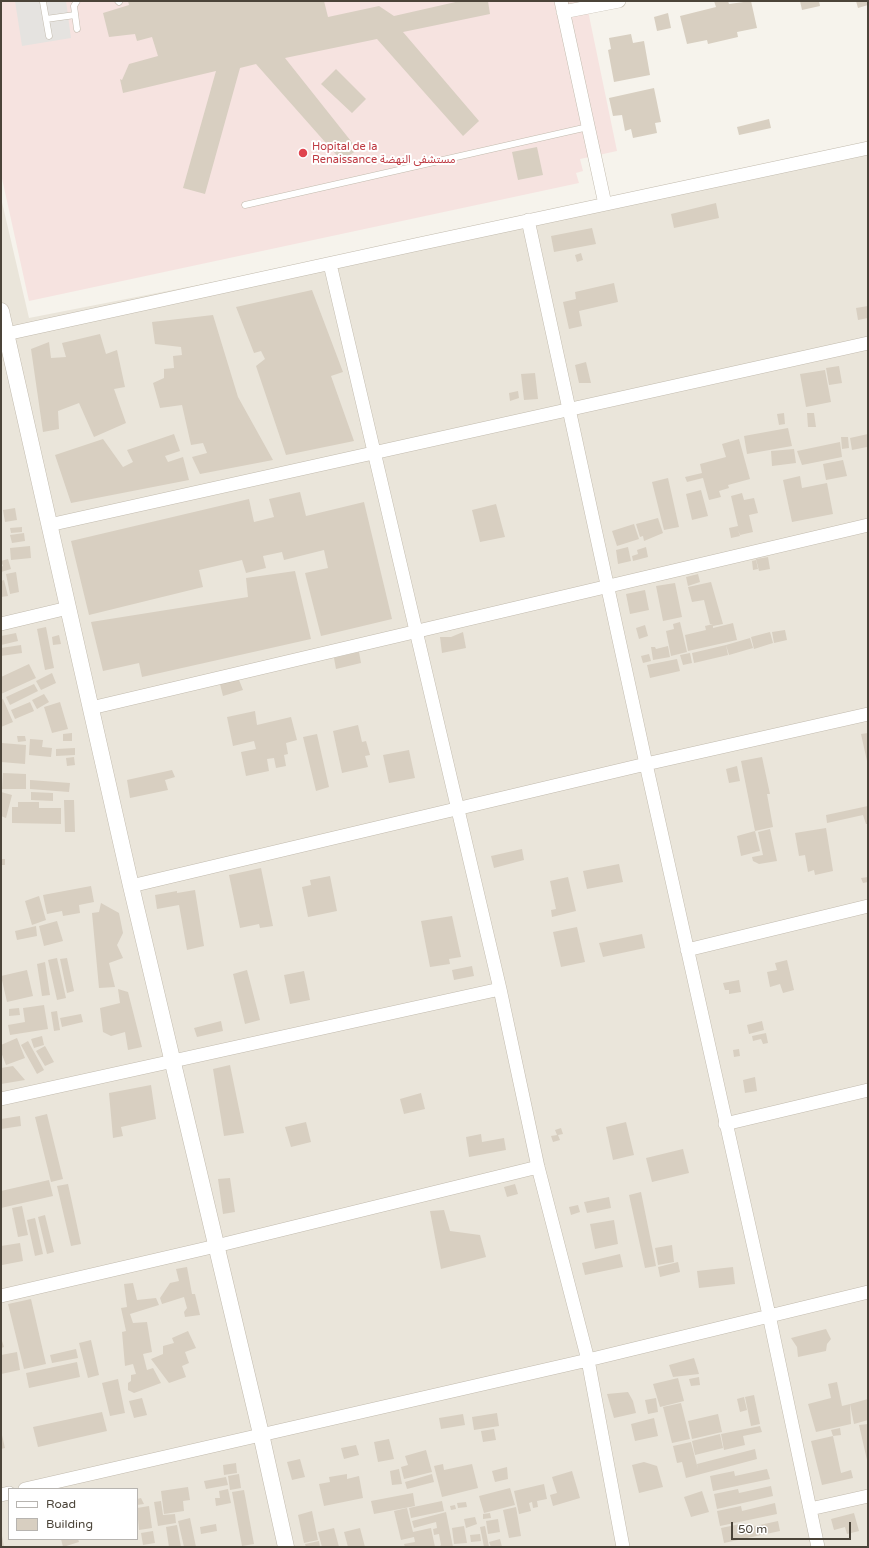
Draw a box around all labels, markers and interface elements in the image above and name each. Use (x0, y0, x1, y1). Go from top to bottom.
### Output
place label: Hopital de la Renaissance مستشفى النهضة (312, 140, 456, 166)
marker: Hopital de la Renaissance مستشفى النهضة (297, 147, 309, 159)
legend (8, 1488, 138, 1540)
text: Road (46, 1497, 76, 1511)
scale bar (733, 1514, 853, 1540)
text: Building (46, 1517, 93, 1531)
text: 50 m (738, 1522, 767, 1536)

